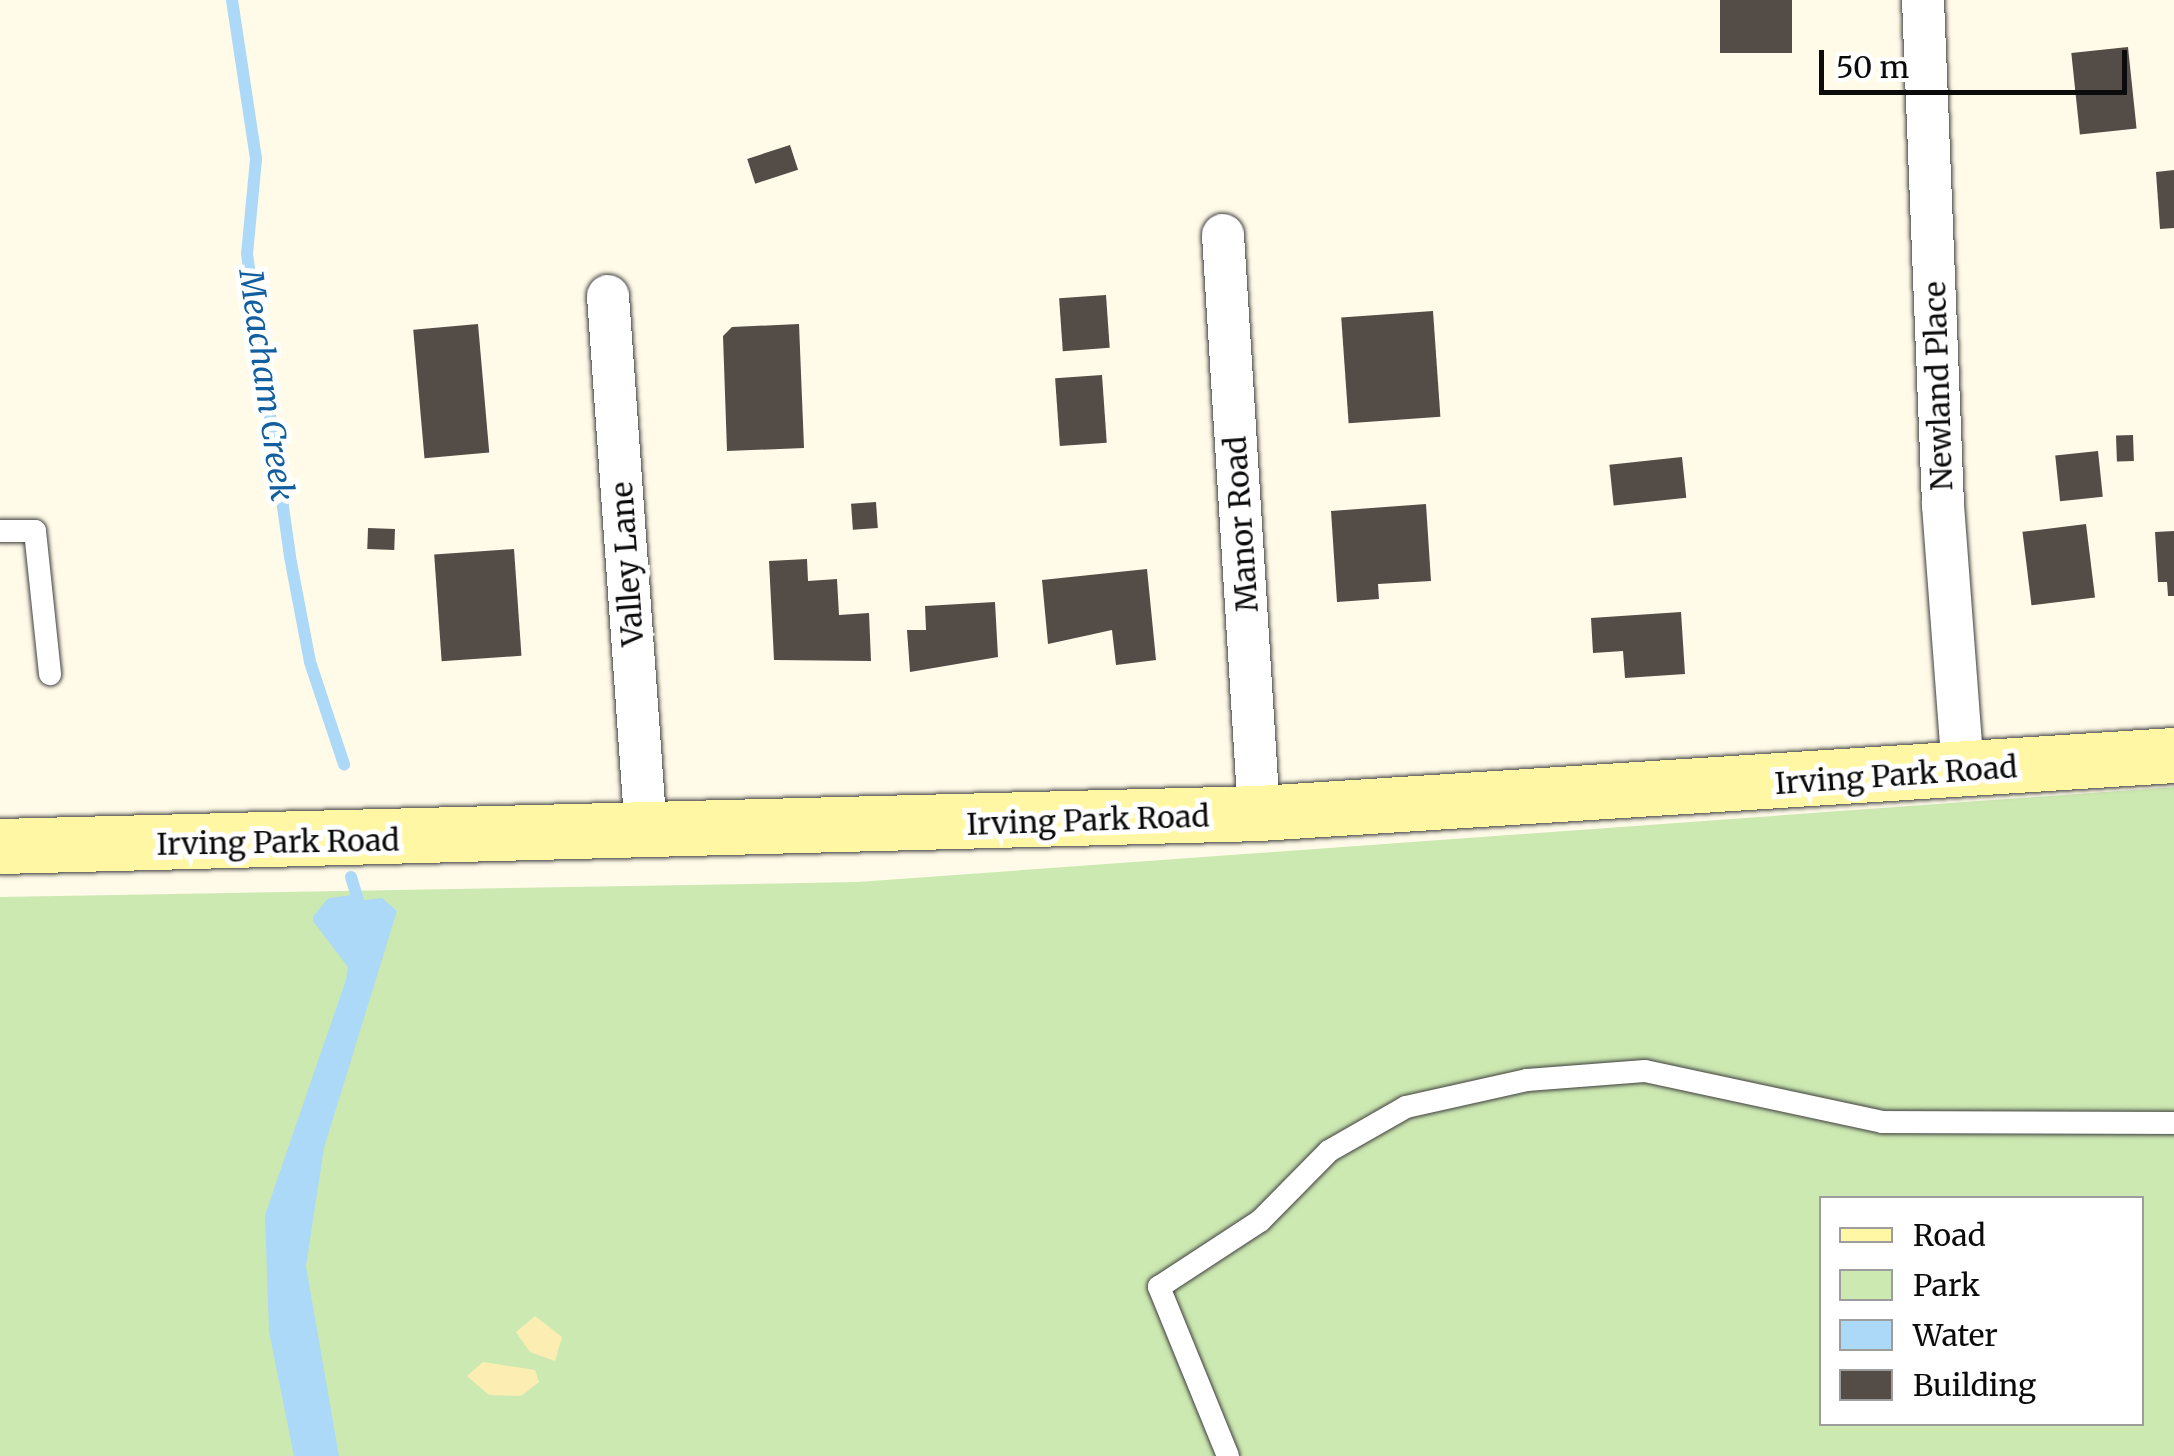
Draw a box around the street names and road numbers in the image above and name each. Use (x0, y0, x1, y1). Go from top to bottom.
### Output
street label: Newland Place (1916, 281, 1960, 491)
street label: Manor Road (1217, 435, 1265, 613)
street label: Valley Lane (603, 481, 651, 647)
street label: Irving Park Road (1774, 749, 2018, 801)
street label: Irving Park Road (966, 798, 1210, 842)
street label: Irving Park Road (156, 822, 400, 862)

